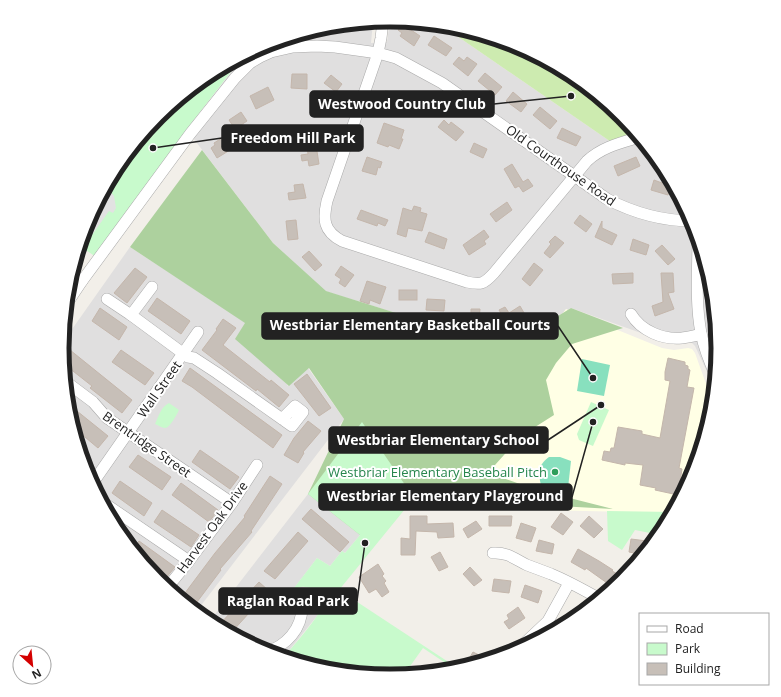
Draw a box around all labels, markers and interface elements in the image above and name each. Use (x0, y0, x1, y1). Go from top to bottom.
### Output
callout: Westwood Country Club (310, 91, 494, 117)
text: Westwood Country Club (318, 94, 486, 113)
street label: Old Courthouse Road (502, 120, 620, 210)
callout: Freedom Hill Park (222, 125, 363, 151)
text: Freedom Hill Park (231, 128, 356, 147)
callout: Westbriar Elementary Basketball Courts (262, 313, 558, 339)
text: Westbriar Elementary Basketball Courts (270, 315, 550, 334)
street label: Wall Street (133, 357, 185, 421)
street label: Brentridge Street (99, 407, 195, 481)
callout: Westbriar Elementary School (329, 427, 548, 453)
text: Westbriar Elementary School (337, 430, 539, 449)
place label: Westbriar Elementary Baseball Pitch (328, 463, 547, 481)
marker: Westbriar Elementary Baseball Pitch (550, 467, 560, 477)
street label: Harvest Oak Drive (173, 477, 251, 577)
callout: Westbriar Elementary Playground (319, 484, 572, 510)
text: Westbriar Elementary Playground (327, 486, 563, 505)
callout: Raglan Road Park (219, 588, 357, 614)
text: Raglan Road Park (227, 591, 349, 610)
legend (639, 613, 769, 685)
text: Road (675, 620, 704, 637)
text: Park (675, 640, 701, 657)
north arrow (12, 645, 52, 685)
text: Building (675, 660, 721, 677)
text: N (29, 666, 44, 683)

